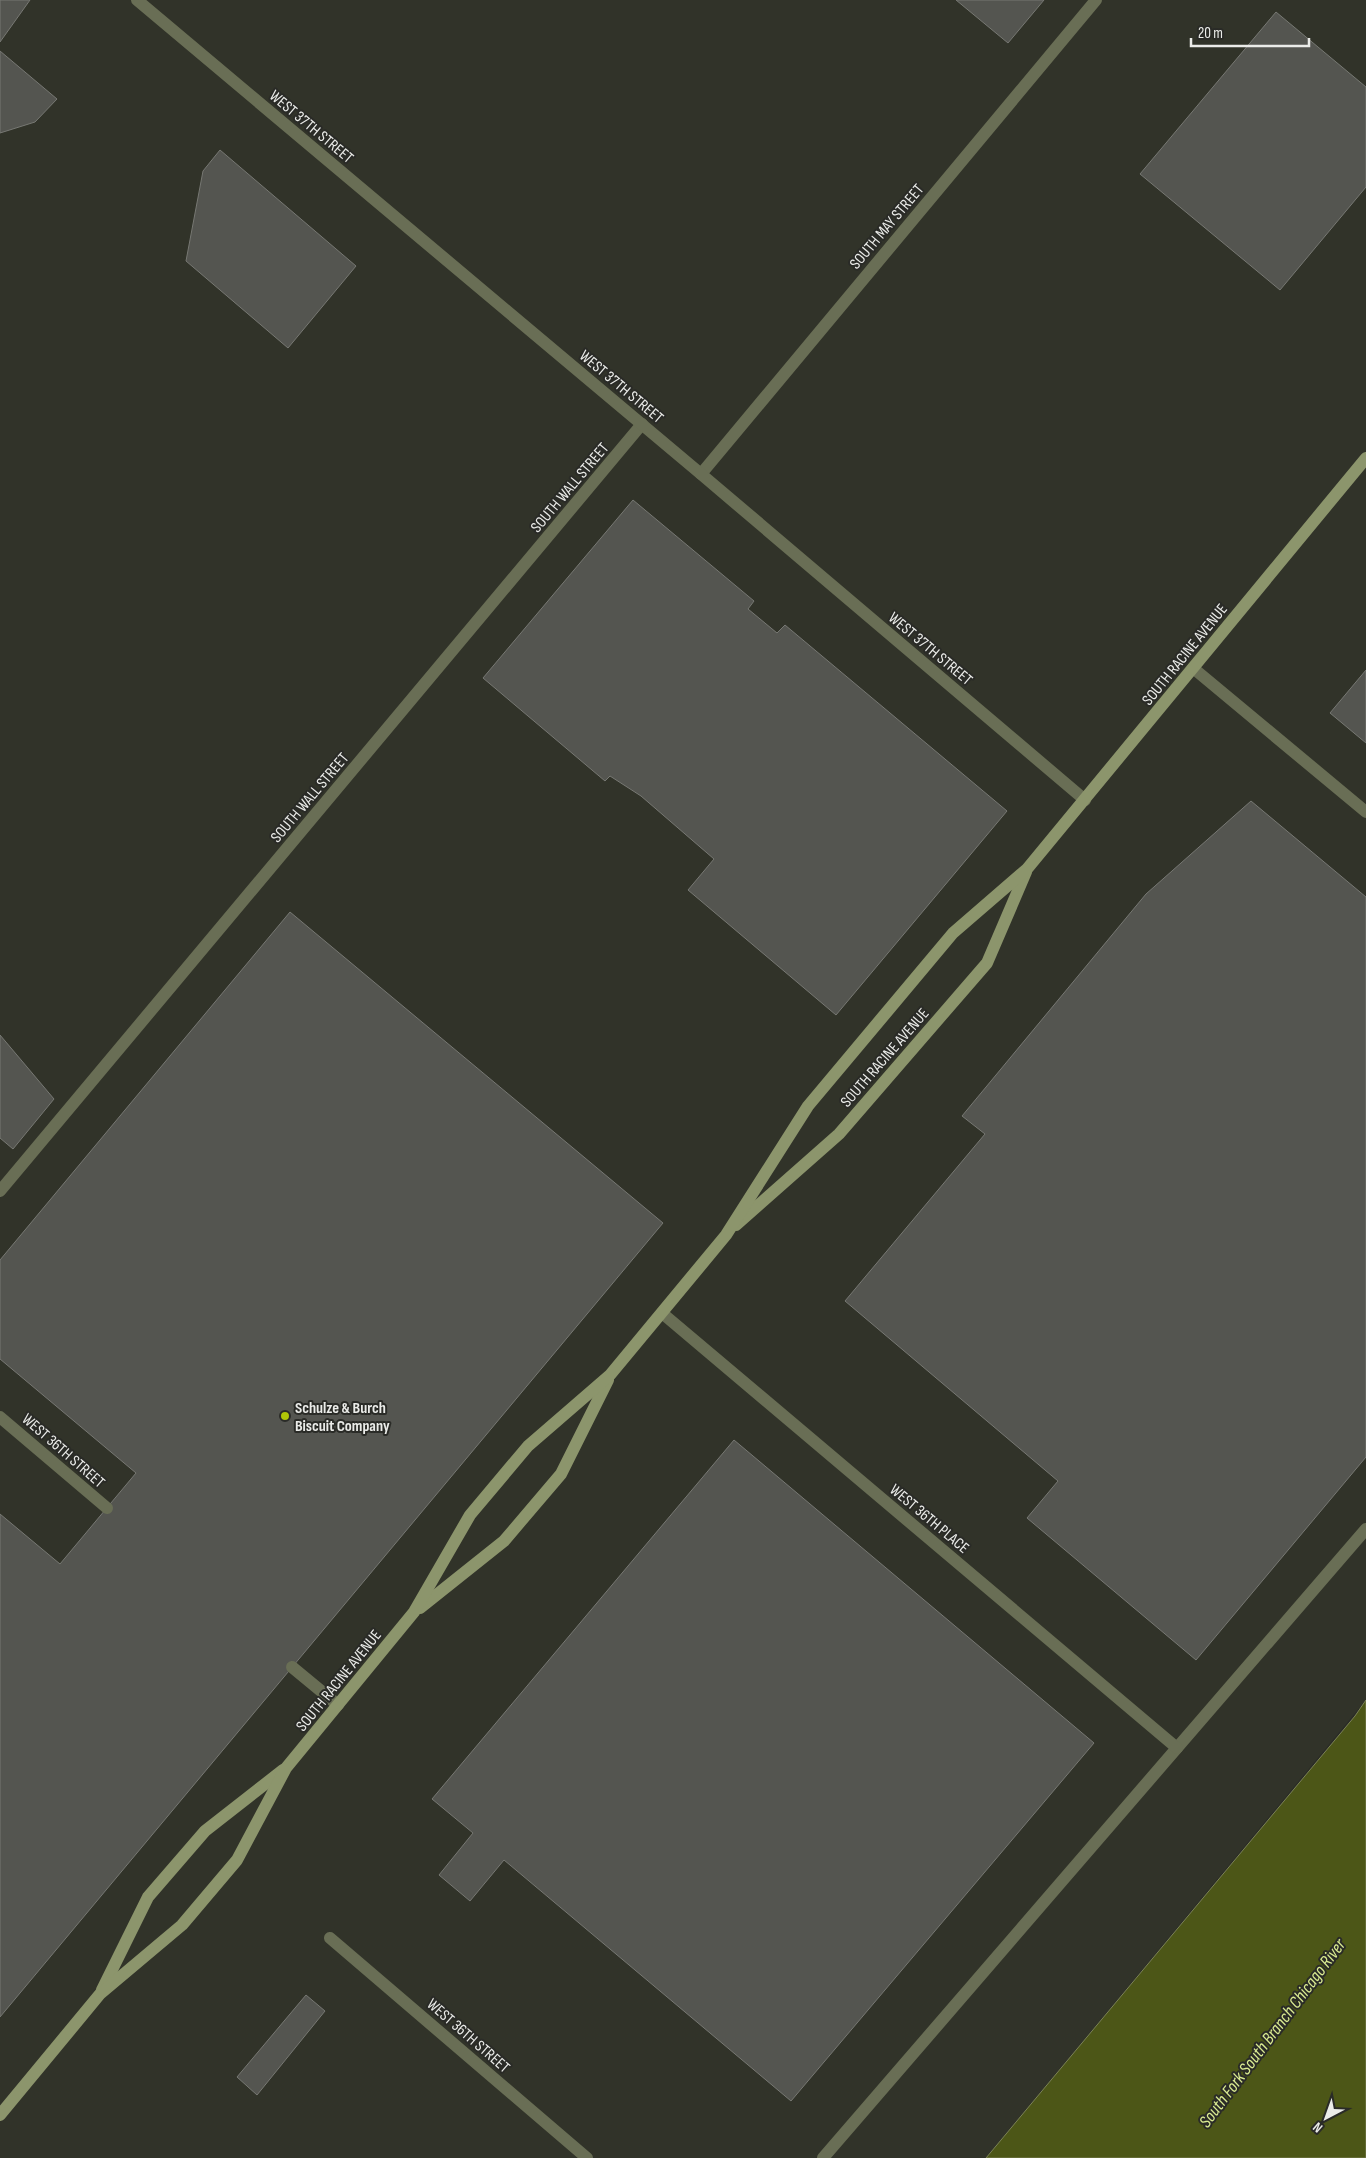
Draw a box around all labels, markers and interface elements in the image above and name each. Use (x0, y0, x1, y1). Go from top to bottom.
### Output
scale bar (1191, 15, 1308, 47)
text: 20 m (1198, 24, 1223, 43)
street label: WEST 37TH STREET (265, 87, 357, 168)
street label: SOUTH MAY STREET (846, 180, 928, 273)
street label: WEST 37TH STREET (575, 347, 667, 428)
street label: SOUTH WALL STREET (527, 439, 614, 537)
street label: SOUTH RACINE AVENUE (1138, 600, 1232, 709)
street label: WEST 37TH STREET (884, 609, 976, 690)
street label: SOUTH WALL STREET (267, 749, 354, 847)
street label: SOUTH RACINE AVENUE (837, 1005, 933, 1111)
place label: Schulze & Burch Biscuit Company (295, 1399, 390, 1436)
street label: WEST 36TH STREET (18, 1410, 109, 1493)
marker: Schulze & Burch Biscuit Company (279, 1410, 291, 1422)
street label: WEST 36TH PLACE (886, 1481, 972, 1558)
street label: SOUTH RACINE AVENUE (292, 1626, 386, 1735)
water label: South Fork South Branch Chicago River (1195, 1934, 1351, 2132)
street label: WEST 36TH STREET (423, 1995, 514, 2078)
north arrow (1301, 2093, 1351, 2143)
text: N (1309, 2119, 1326, 2136)

